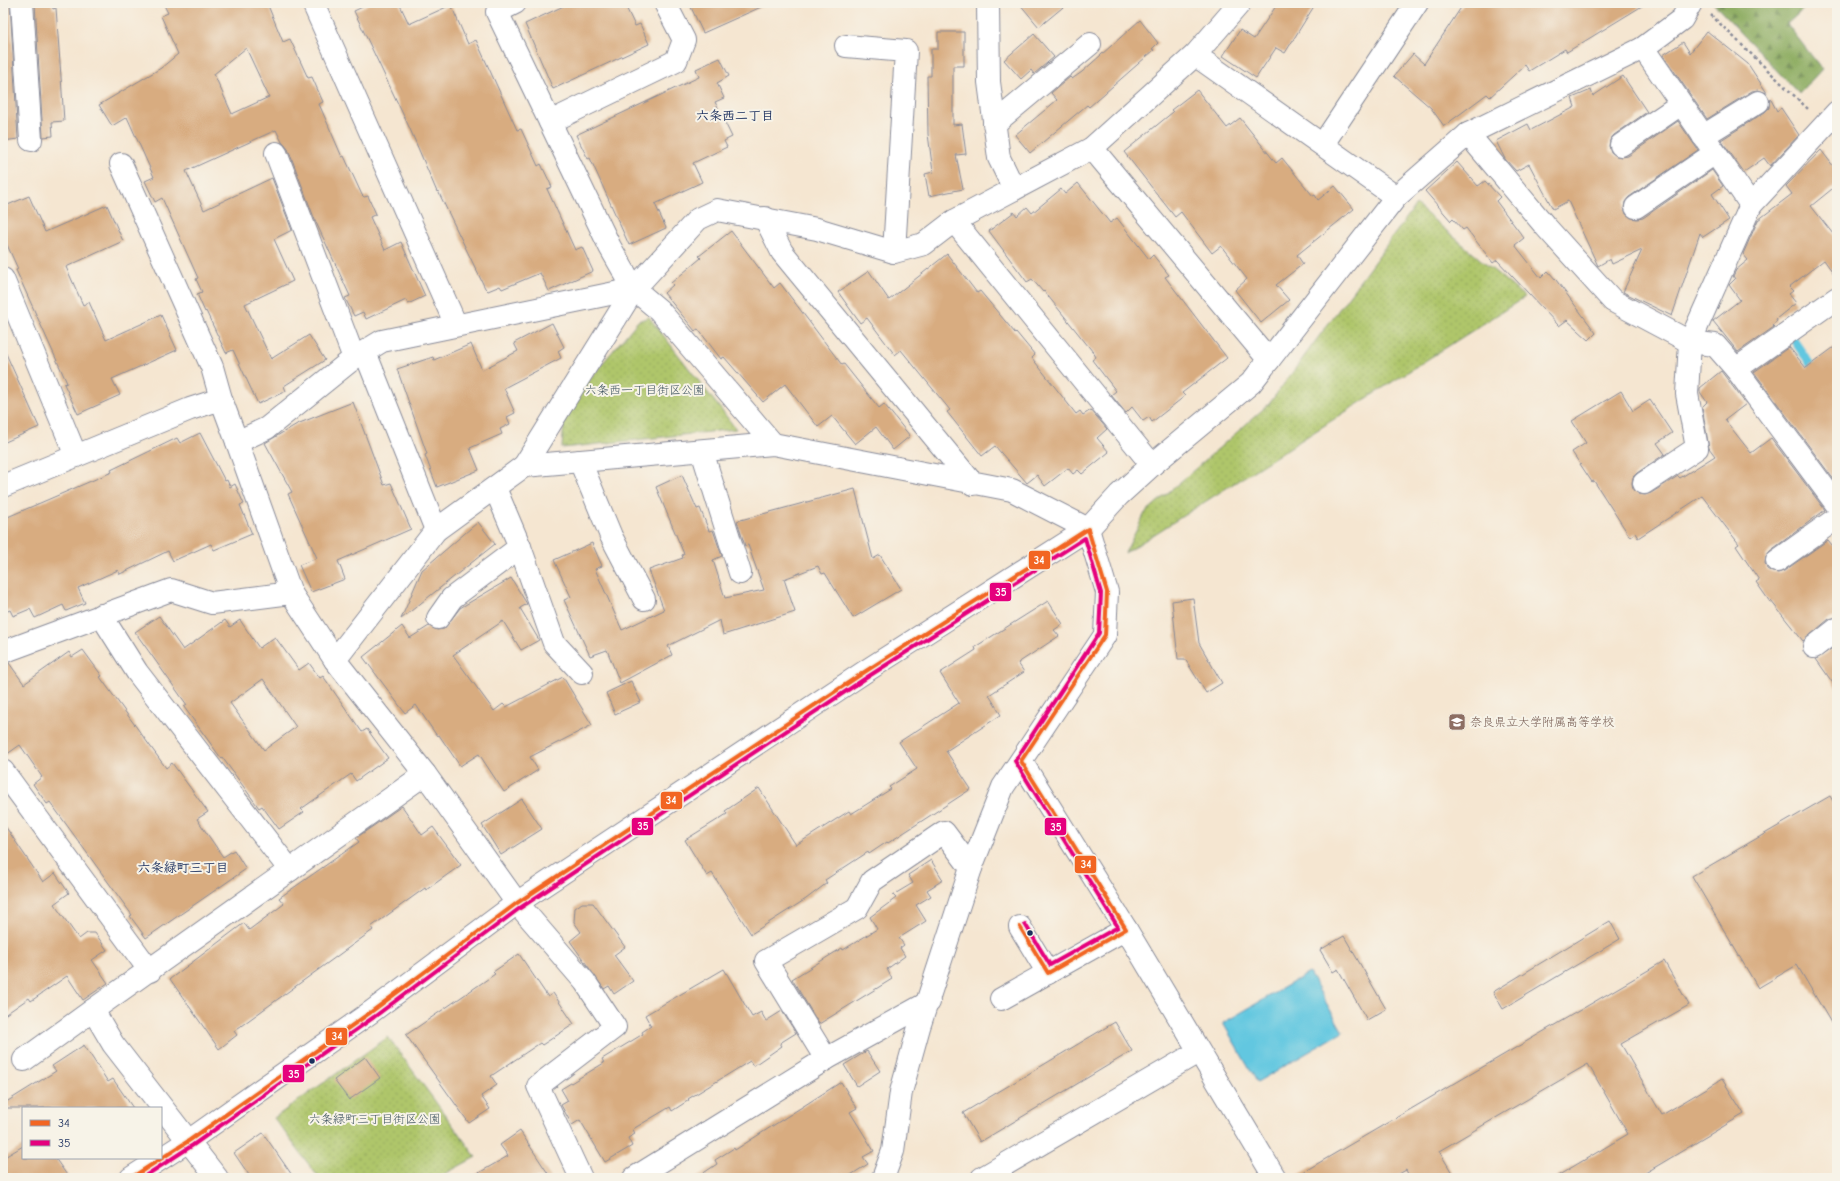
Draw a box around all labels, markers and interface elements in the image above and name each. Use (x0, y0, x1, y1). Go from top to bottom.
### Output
district label: 六条西二丁目 (696, 108, 774, 123)
park label: 六条西一丁目街区公園 (585, 383, 705, 397)
line badge: 34 (1028, 550, 1051, 570)
text: 34 (1034, 554, 1044, 567)
line badge: 35 (989, 582, 1012, 602)
text: 35 (995, 586, 1007, 599)
school or university icon: 奈良県立大学附属高等学校 (1447, 712, 1467, 732)
place label: 奈良県立大学附属高等学校 (1470, 715, 1614, 729)
line badge: 34 (660, 791, 683, 810)
text: 34 (666, 794, 676, 807)
line badge: 35 (631, 817, 654, 836)
line badge: 35 (1044, 817, 1067, 836)
text: 35 (637, 820, 649, 833)
text: 35 (1050, 821, 1062, 834)
line badge: 34 (1074, 855, 1097, 874)
text: 34 (1081, 858, 1091, 871)
district label: 六条緑町三丁目 (137, 860, 229, 875)
unlabelled marker (1025, 928, 1035, 938)
line badge: 34 (325, 1027, 348, 1046)
text: 34 (332, 1030, 342, 1043)
unlabelled marker (307, 1056, 317, 1066)
line badge: 35 (282, 1064, 305, 1083)
text: 35 (288, 1068, 300, 1081)
legend (22, 1107, 162, 1159)
park label: 六条緑町三丁目街区公園 (309, 1112, 441, 1126)
text: 34 (58, 1116, 70, 1130)
text: 35 (58, 1136, 71, 1150)

